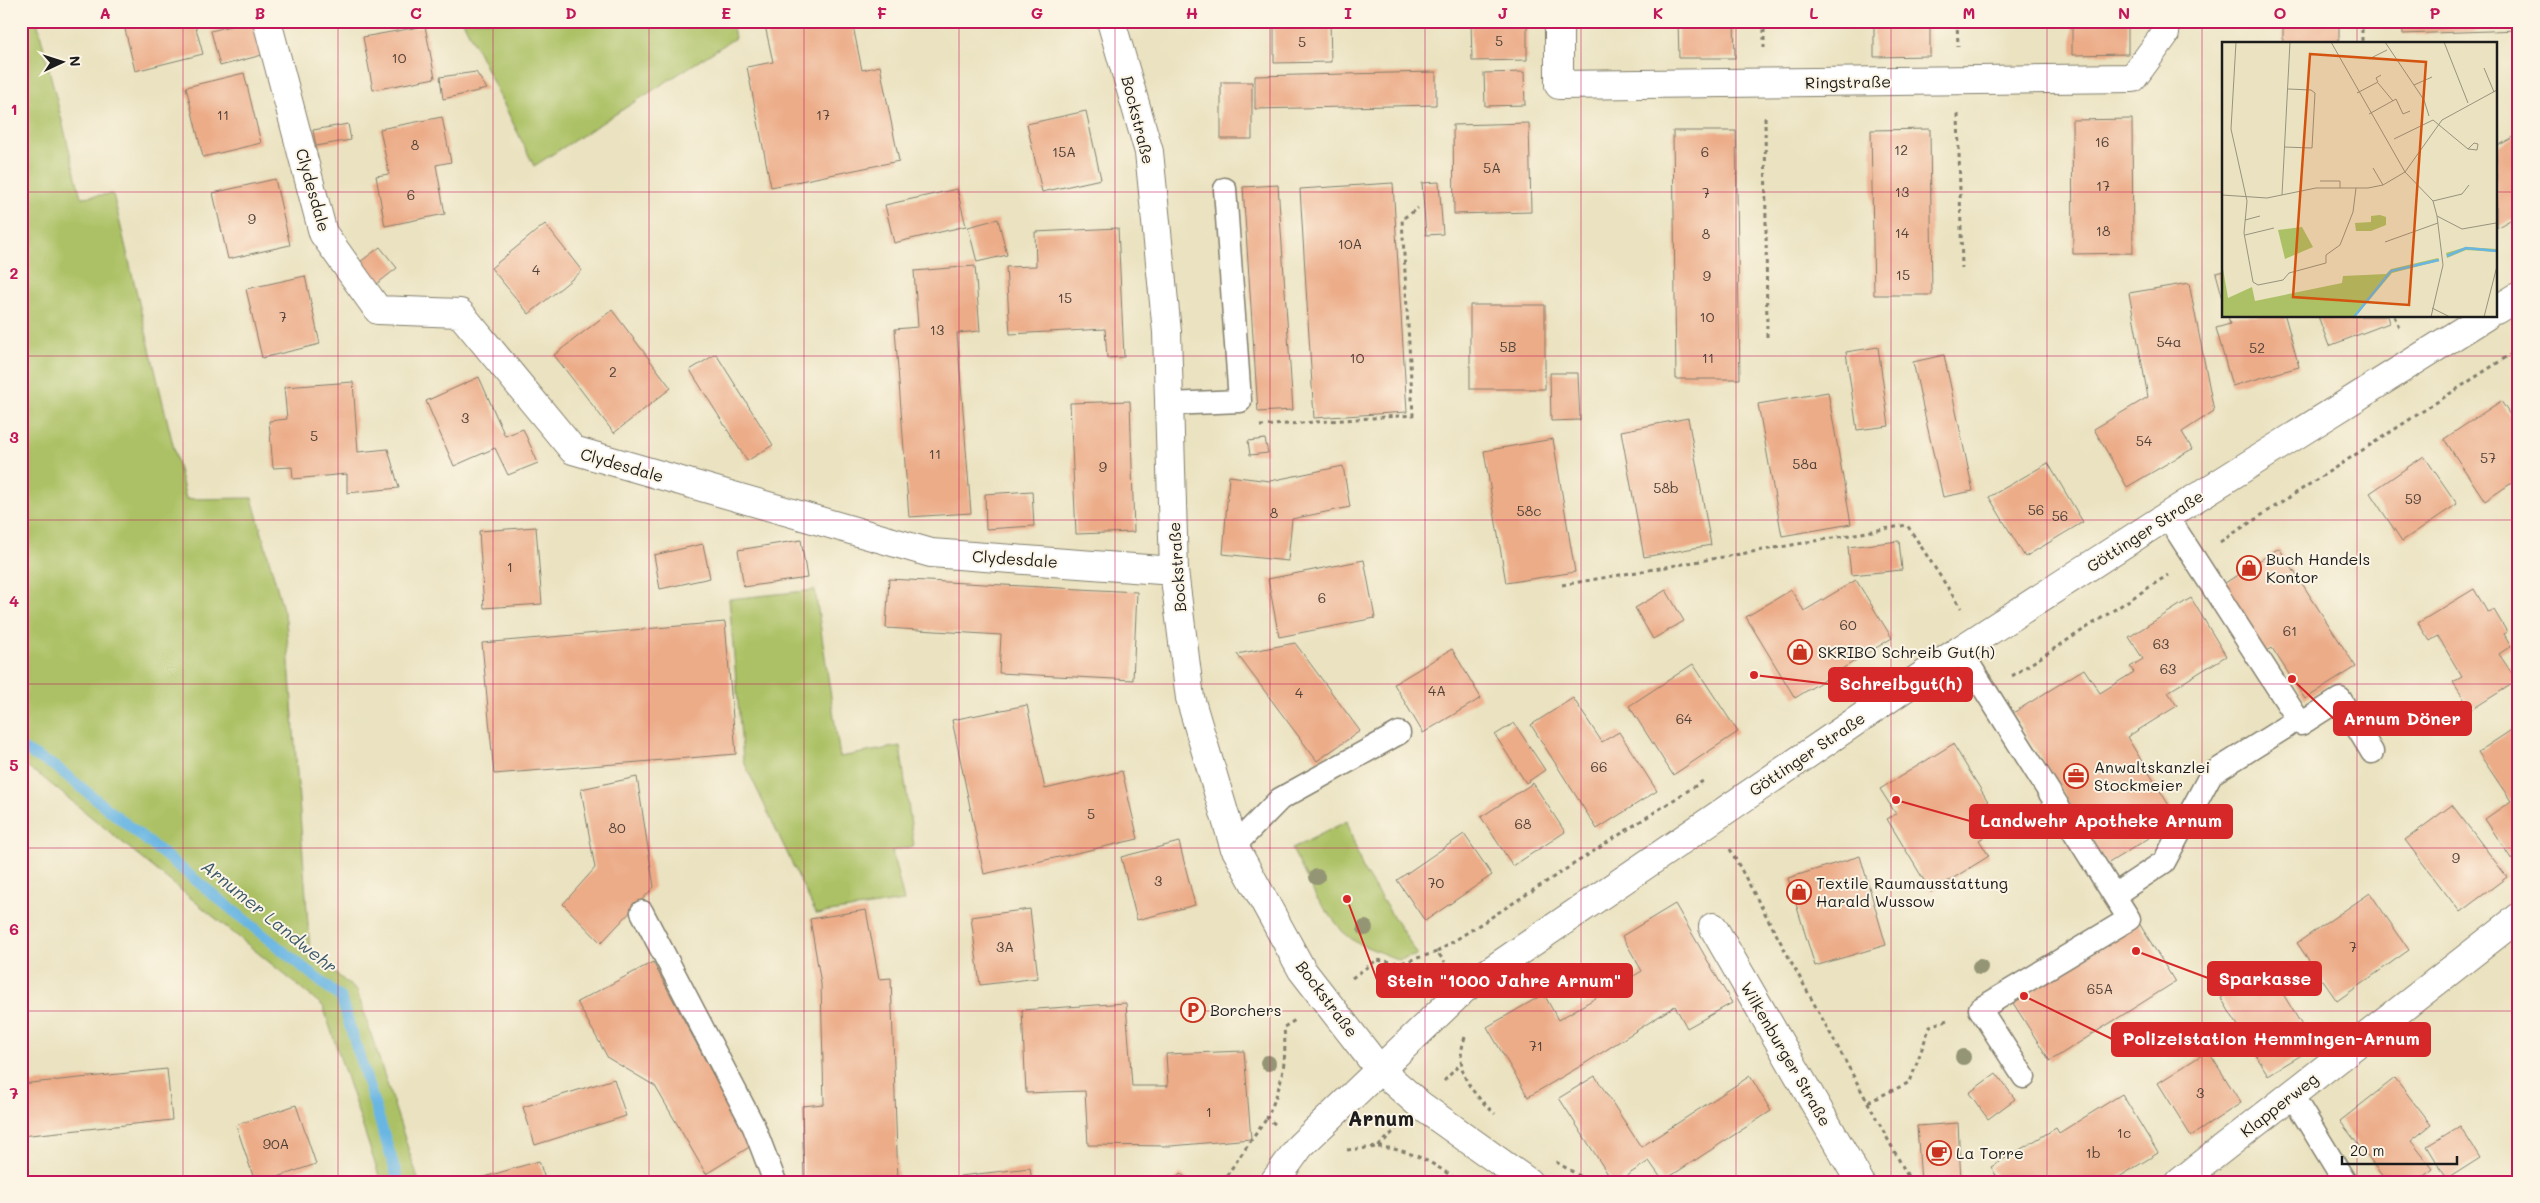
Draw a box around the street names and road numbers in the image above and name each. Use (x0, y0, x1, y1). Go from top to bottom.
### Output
street label: Ringstraße (1805, 70, 1891, 93)
street label: Bockstraße (1117, 74, 1160, 166)
street label: Clydesdale (292, 146, 335, 234)
street label: Clydesdale (578, 443, 666, 486)
street label: Göttinger Straße (2082, 485, 2207, 576)
street label: Bockstraße (1163, 521, 1190, 613)
street label: Clydesdale (972, 545, 1058, 572)
street label: Göttinger Straße (1745, 707, 1869, 800)
street label: Bockstraße (1292, 956, 1363, 1041)
street label: Wilkenburger Straße (1736, 978, 1836, 1130)
street label: Klapperweg (2236, 1068, 2322, 1142)

